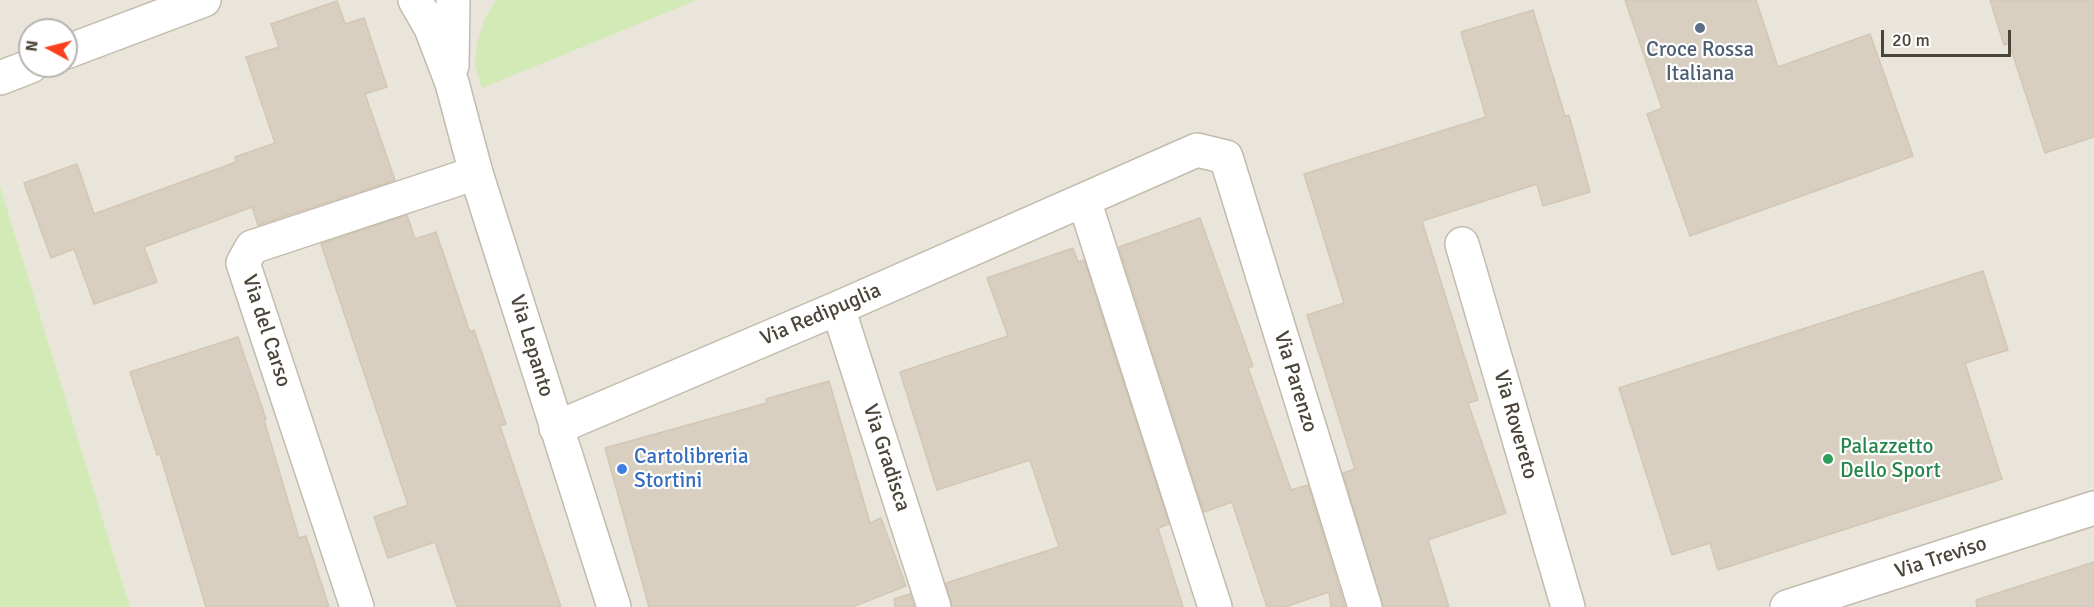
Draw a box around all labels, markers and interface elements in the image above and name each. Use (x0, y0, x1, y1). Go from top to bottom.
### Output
north arrow (18, 18, 78, 78)
scale bar (1884, 18, 2014, 56)
marker: Croce Rossa Italiana (1693, 21, 1707, 35)
text: 20 m (1892, 29, 1930, 51)
place label: Croce Rossa Italiana (1646, 37, 1754, 87)
text: N (22, 39, 43, 53)
street label: Via del Carso (236, 272, 296, 390)
street label: Via Redipuglia (757, 278, 885, 352)
street label: Via Lepanto (504, 292, 558, 400)
street label: Via Parenzo (1268, 328, 1322, 436)
street label: Via Rovereto (1487, 368, 1543, 482)
street label: Via Gradisca (857, 401, 915, 515)
place label: Palazzetto Dello Sport (1840, 434, 1941, 484)
place label: Cartolibreria Stortini (634, 444, 749, 494)
marker: Palazzetto Dello Sport (1821, 452, 1835, 466)
marker: Cartolibreria Stortini (615, 462, 629, 476)
street label: Via Treviso (1892, 531, 1990, 585)

